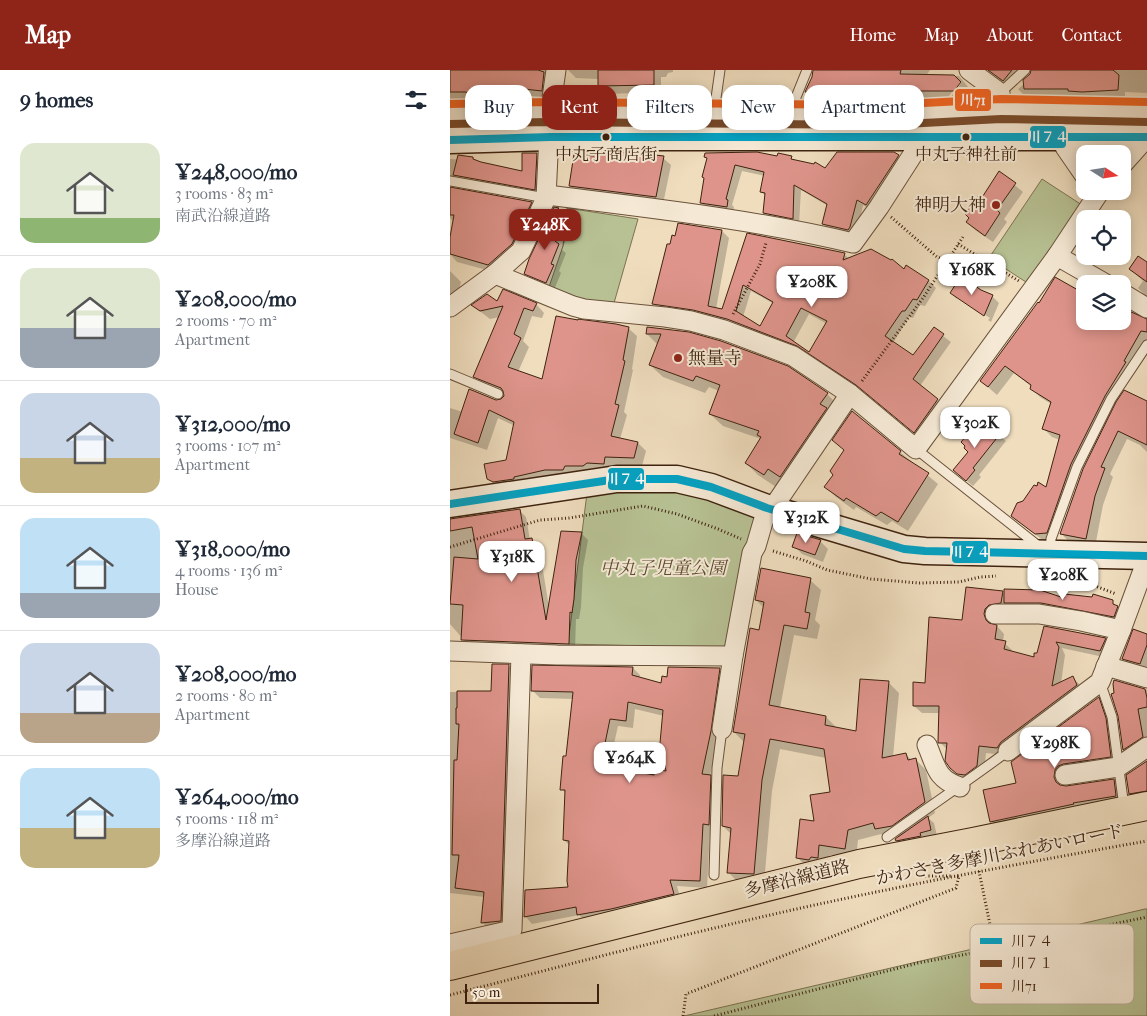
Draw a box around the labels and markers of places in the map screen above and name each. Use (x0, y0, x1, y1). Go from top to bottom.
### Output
marker: 中丸子商店街 (601, 132, 611, 142)
marker: 中丸子神社前 (961, 132, 971, 142)
place label: 中丸子商店街 (555, 144, 657, 164)
place label: 中丸子神社前 (915, 144, 1017, 164)
place label: 神明大神 (914, 195, 986, 216)
marker: 神明大神 (990, 199, 1002, 211)
pin: ¥248K (510, 208, 580, 251)
pin: ¥168K (937, 254, 1007, 296)
pin: ¥208K (777, 266, 847, 308)
place label: 無量寺 (688, 348, 742, 369)
marker: 無量寺 (672, 352, 684, 364)
pin: ¥302K (940, 406, 1010, 449)
pin: ¥312K (771, 502, 841, 544)
pin: ¥318K (477, 540, 547, 583)
pin: ¥208K (1028, 558, 1098, 601)
pin: ¥298K (1020, 726, 1090, 769)
pin: ¥264K (595, 742, 665, 784)

